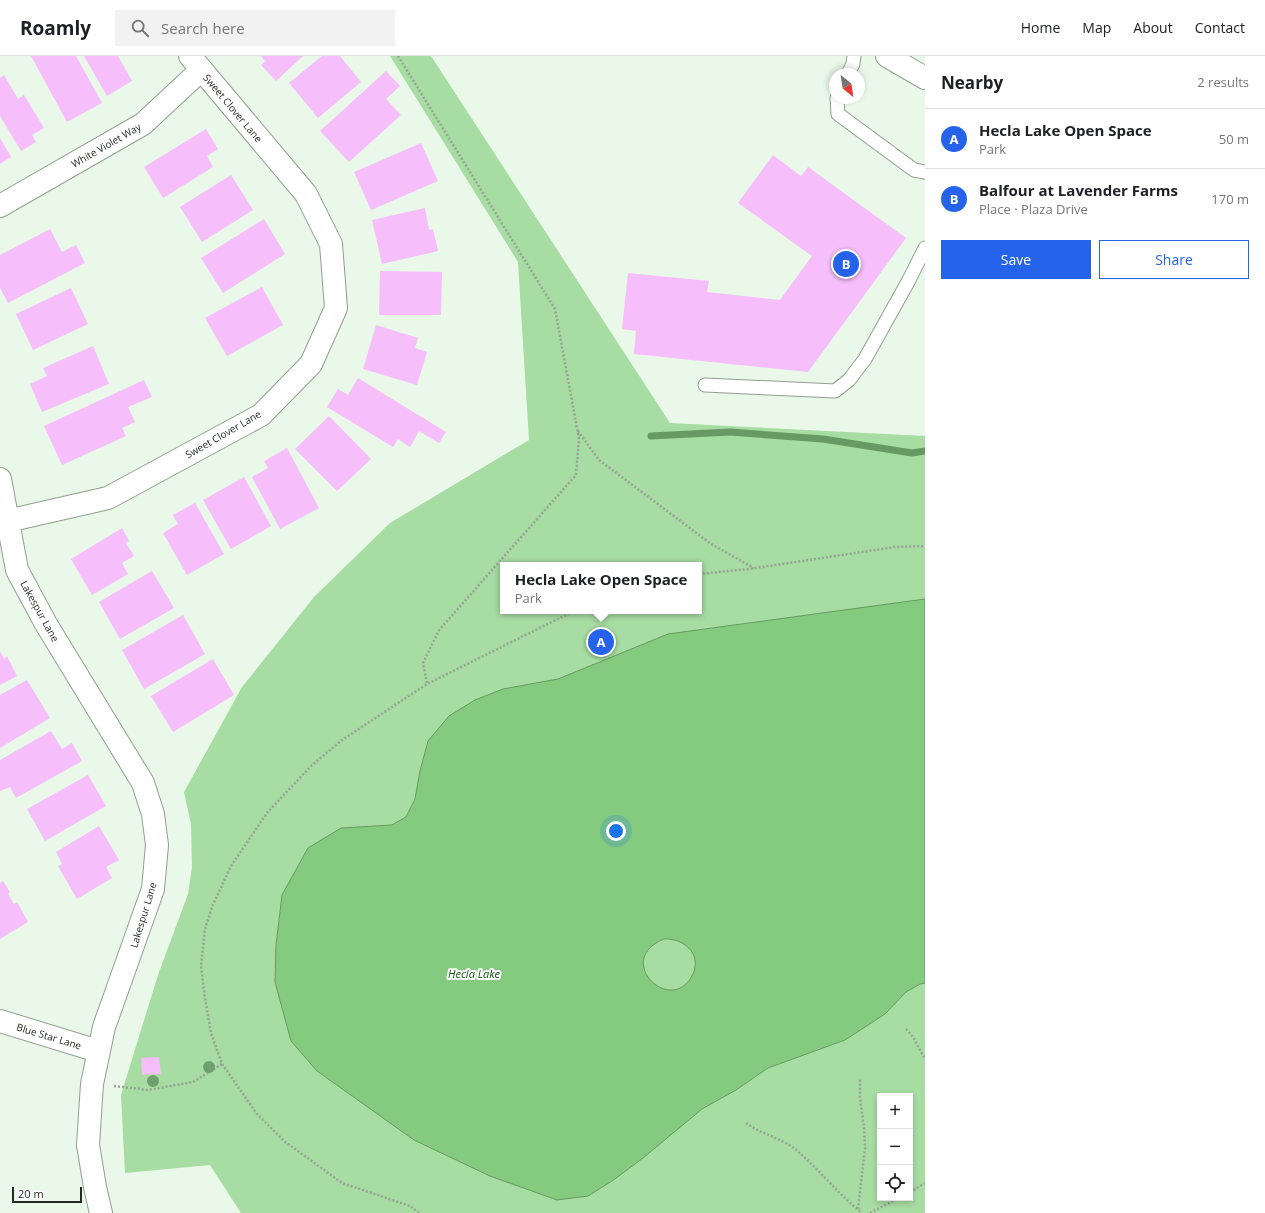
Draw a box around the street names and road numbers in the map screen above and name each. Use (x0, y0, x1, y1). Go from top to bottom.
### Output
street label: Sweet Clover Lane (200, 71, 266, 145)
street label: White Violet Way (69, 119, 144, 171)
street label: Sweet Clover Lane (183, 406, 264, 461)
street label: Lakespur Lane (17, 578, 63, 644)
street label: Lakespur Lane (126, 880, 160, 950)
street label: Blue Star Lane (15, 1019, 84, 1053)

